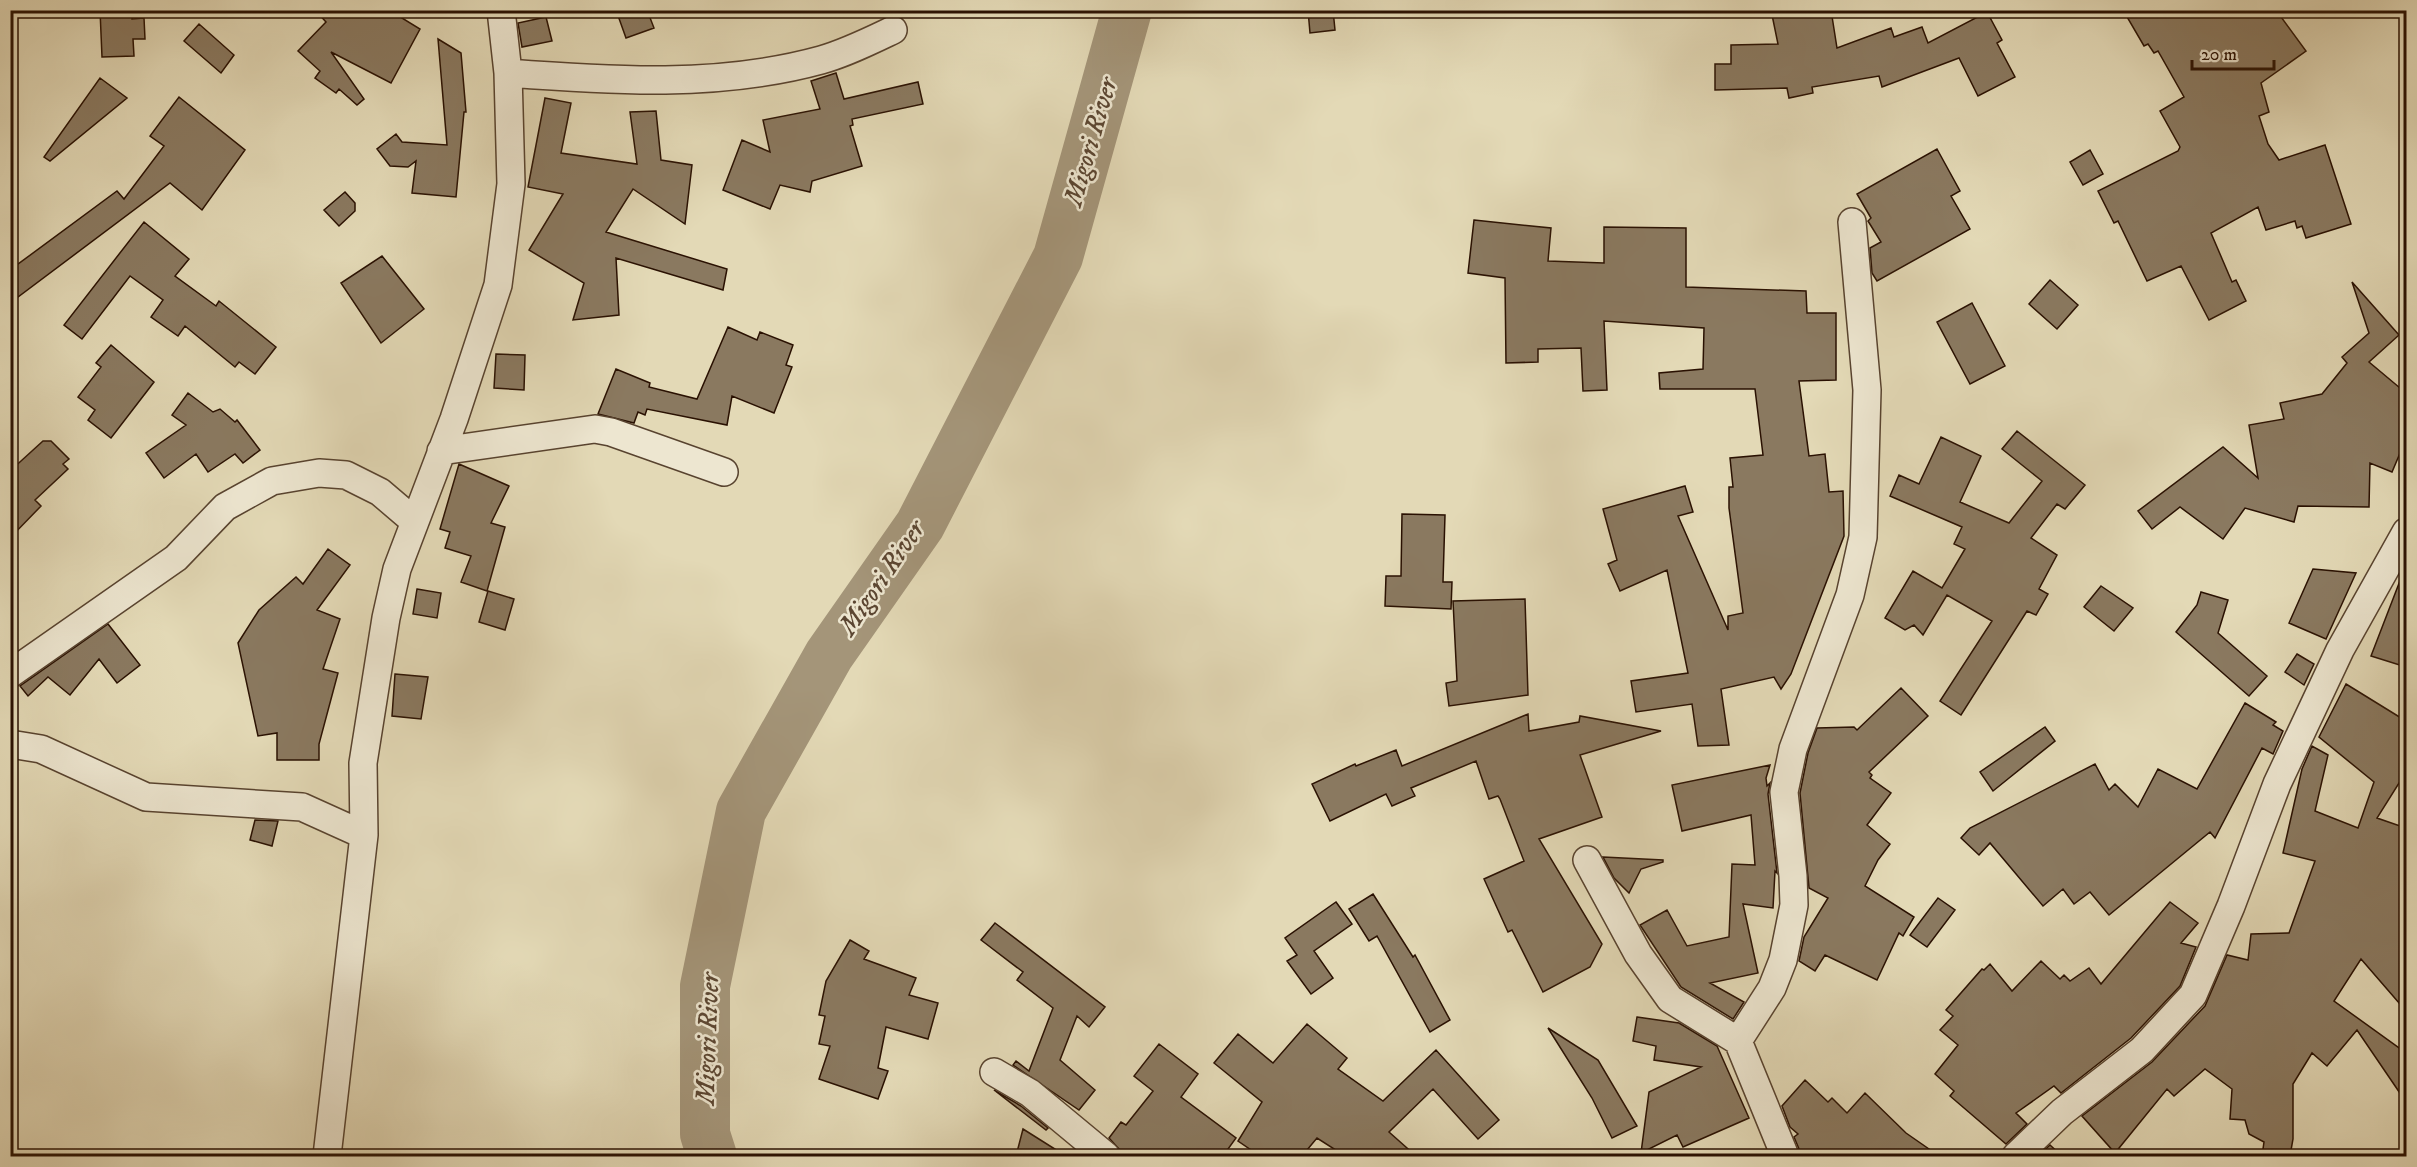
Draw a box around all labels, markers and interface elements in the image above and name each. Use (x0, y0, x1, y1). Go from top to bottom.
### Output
scale bar (2192, 33, 2274, 71)
text: 20 m (2201, 44, 2237, 66)
water label: Migori River (1056, 72, 1126, 212)
water label: Migori River (830, 512, 934, 644)
water label: Migori River (689, 970, 727, 1107)

